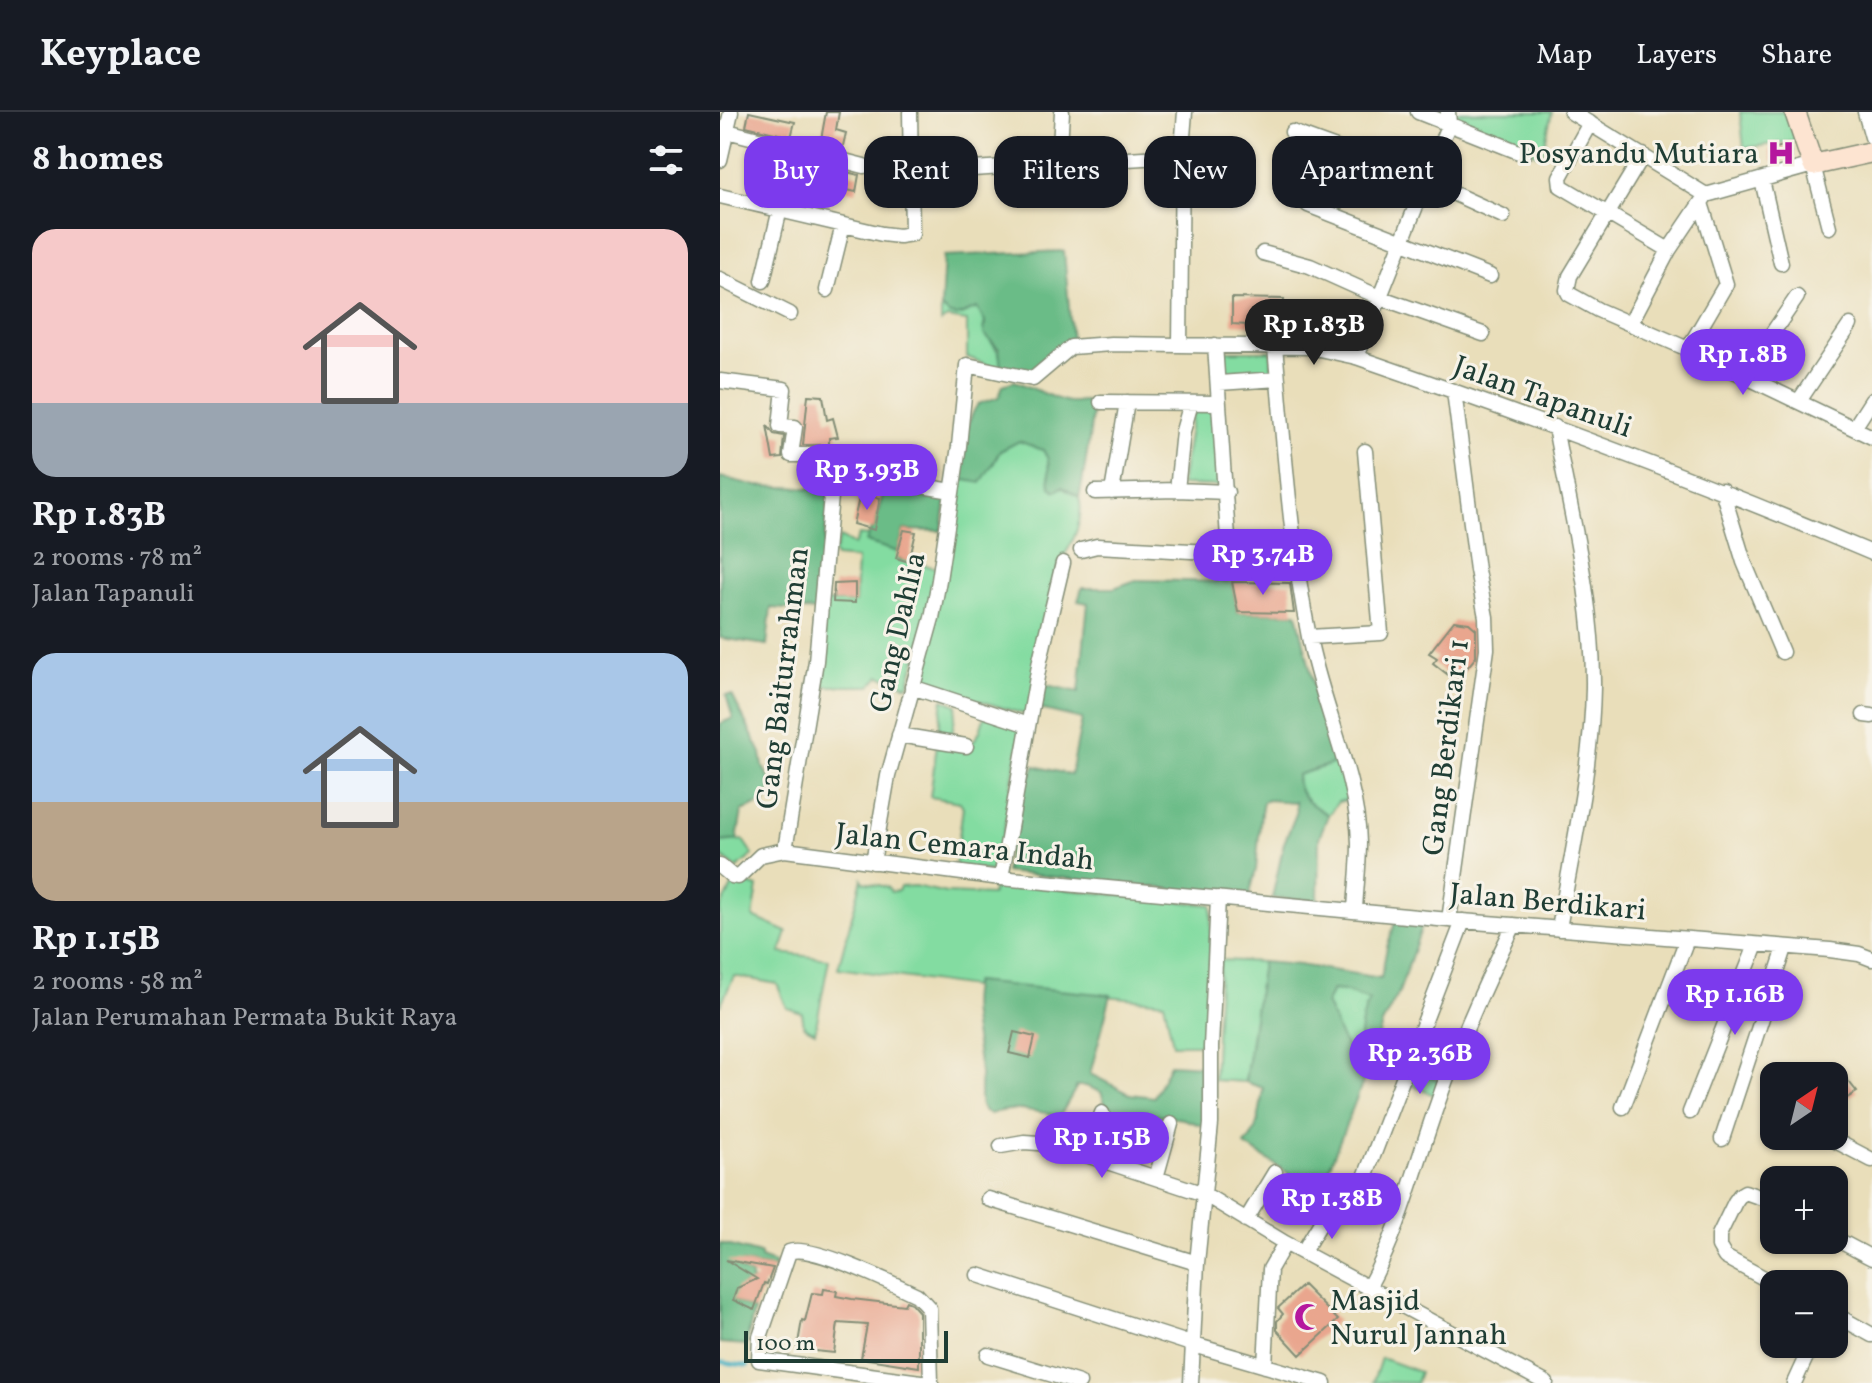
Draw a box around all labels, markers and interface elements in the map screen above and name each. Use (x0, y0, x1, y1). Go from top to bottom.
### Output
text: Keyplace (40, 29, 201, 82)
text: Map (1536, 36, 1592, 75)
text: Layers (1636, 36, 1717, 75)
text: Share (1761, 36, 1832, 75)
place label: Posyandu Mutiara (1519, 134, 1759, 176)
chip: Buy (744, 136, 848, 208)
chip: Rent (864, 136, 978, 208)
chip: Filters (994, 136, 1128, 208)
chip: New (1144, 136, 1256, 208)
chip: Apartment (1272, 136, 1462, 208)
text: 8 homes (32, 137, 164, 184)
icon: filters (644, 138, 688, 182)
hospital icon: Posyandu Mutiara (1766, 138, 1796, 168)
icon: home (288, 281, 432, 425)
pin: Rp 1.83B (1231, 299, 1397, 367)
text: Rp 1.83B (1263, 307, 1365, 343)
pin: Rp 1.8B (1669, 329, 1817, 397)
text: Rp 1.8B (1698, 337, 1788, 373)
street label: Jalan Tapanuli (1447, 346, 1638, 450)
pin: Rp 3.93B (784, 444, 950, 512)
text: Rp 3.93B (814, 452, 920, 488)
text: Rp 1.83B (32, 493, 166, 540)
pin: Rp 3.74B (1180, 529, 1346, 597)
text: Rp 3.74B (1211, 537, 1315, 573)
text: 2 rooms · 78 m² (32, 540, 202, 576)
street label: Gang Baiturrahman (747, 545, 821, 812)
street label: Gang Dahlia (860, 548, 938, 717)
text: Jalan Tapanuli (32, 576, 194, 612)
street label: Gang Berdikari 1 (1413, 636, 1481, 858)
icon: home (288, 705, 432, 849)
street label: Jalan Cemara Indah (833, 814, 1096, 882)
street label: Jalan Berdikari (1448, 873, 1648, 932)
text: Rp 1.15B (32, 917, 160, 964)
text: 2 rooms · 58 m² (32, 964, 203, 1000)
pin: Rp 1.16B (1652, 969, 1818, 1037)
text: Rp 1.16B (1685, 977, 1785, 1013)
text: Jalan Perumahan Permata Bukit Raya (32, 1000, 457, 1036)
pin: Rp 2.36B (1337, 1028, 1503, 1096)
text: Rp 2.36B (1367, 1036, 1473, 1072)
north arrow (1760, 1062, 1848, 1150)
map controls (1760, 1062, 1848, 1358)
pin: Rp 1.15B (1019, 1112, 1185, 1180)
text: Rp 1.15B (1053, 1120, 1151, 1156)
button: + (1760, 1166, 1848, 1254)
pin: Rp 1.38B (1249, 1173, 1415, 1241)
text: Rp 1.38B (1281, 1181, 1383, 1217)
button: − (1760, 1270, 1848, 1358)
place label: Masjid Nurul Jannah (1330, 1281, 1507, 1357)
mosque icon: Masjid Nurul Jannah (1293, 1302, 1323, 1332)
scale bar (744, 1327, 948, 1363)
text: 100 m (756, 1329, 815, 1360)

